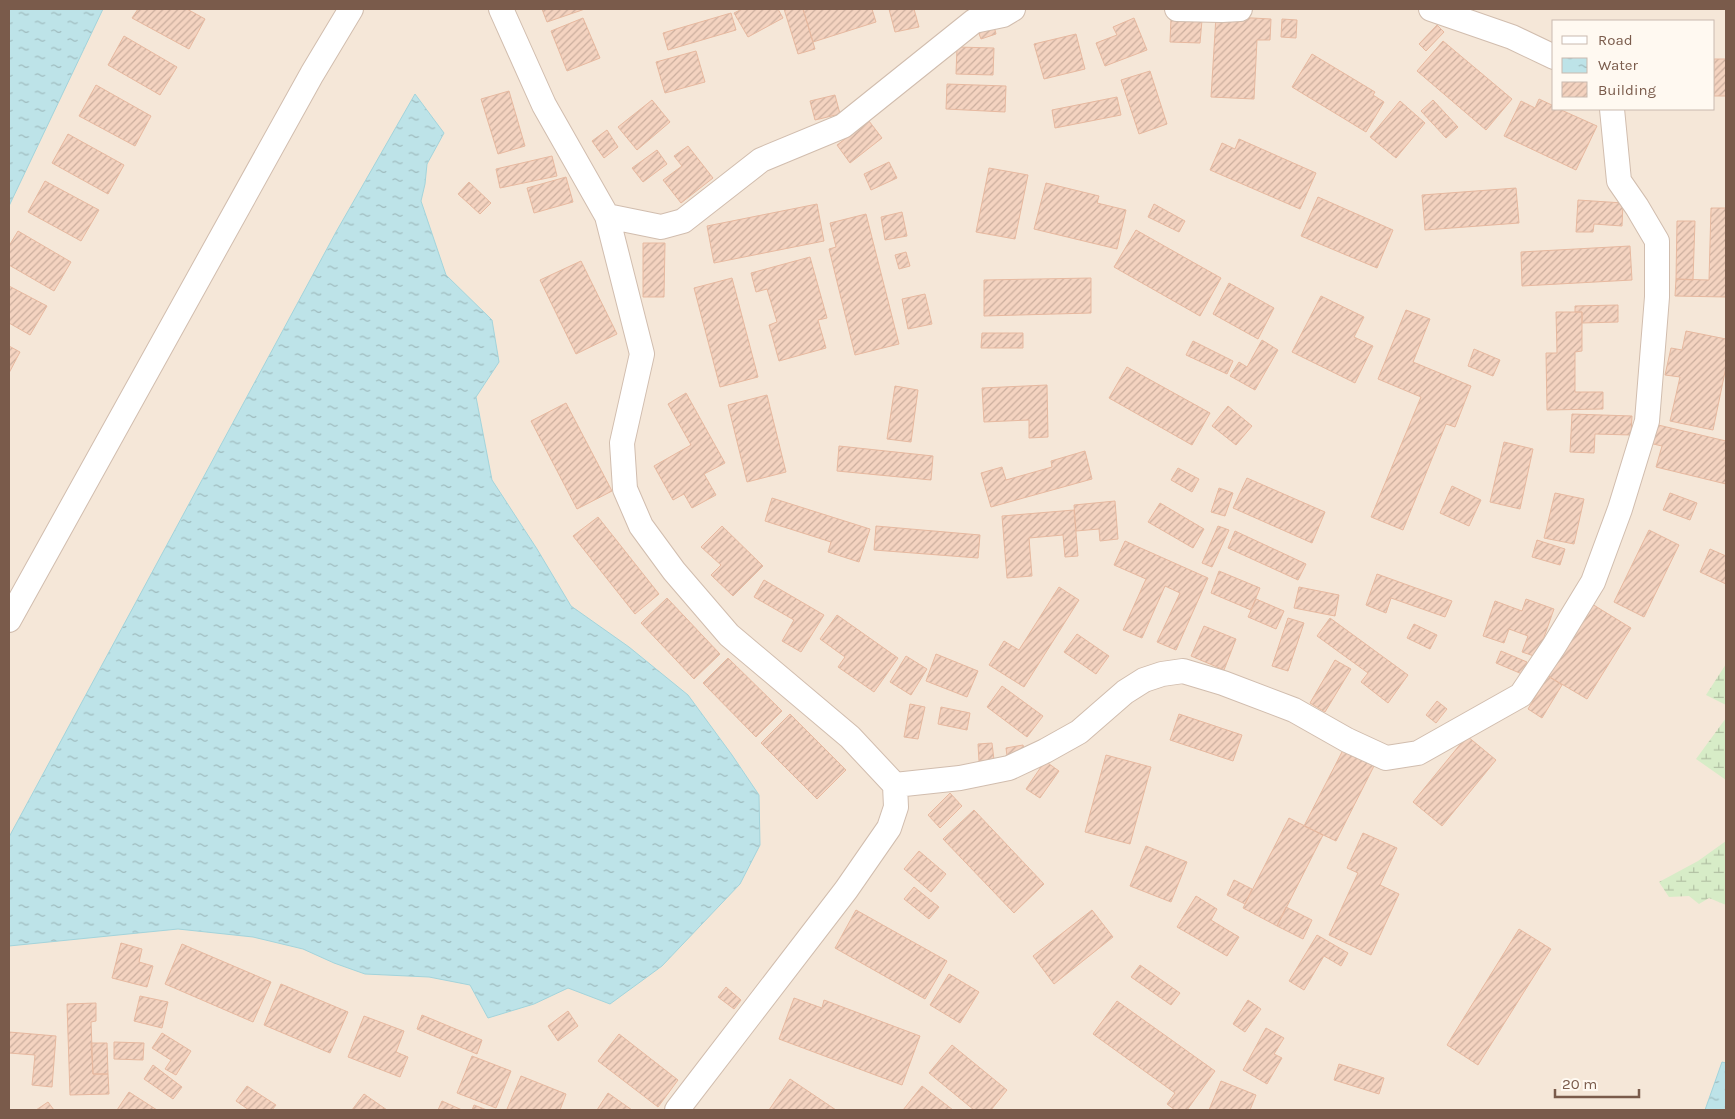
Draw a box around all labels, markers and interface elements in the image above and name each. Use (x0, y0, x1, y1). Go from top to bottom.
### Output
legend (1552, 20, 1715, 110)
text: Road (1598, 31, 1633, 49)
text: Water (1598, 56, 1639, 74)
text: Building (1598, 81, 1656, 99)
scale bar (1555, 1066, 1639, 1098)
text: 20 m (1562, 1075, 1597, 1093)

